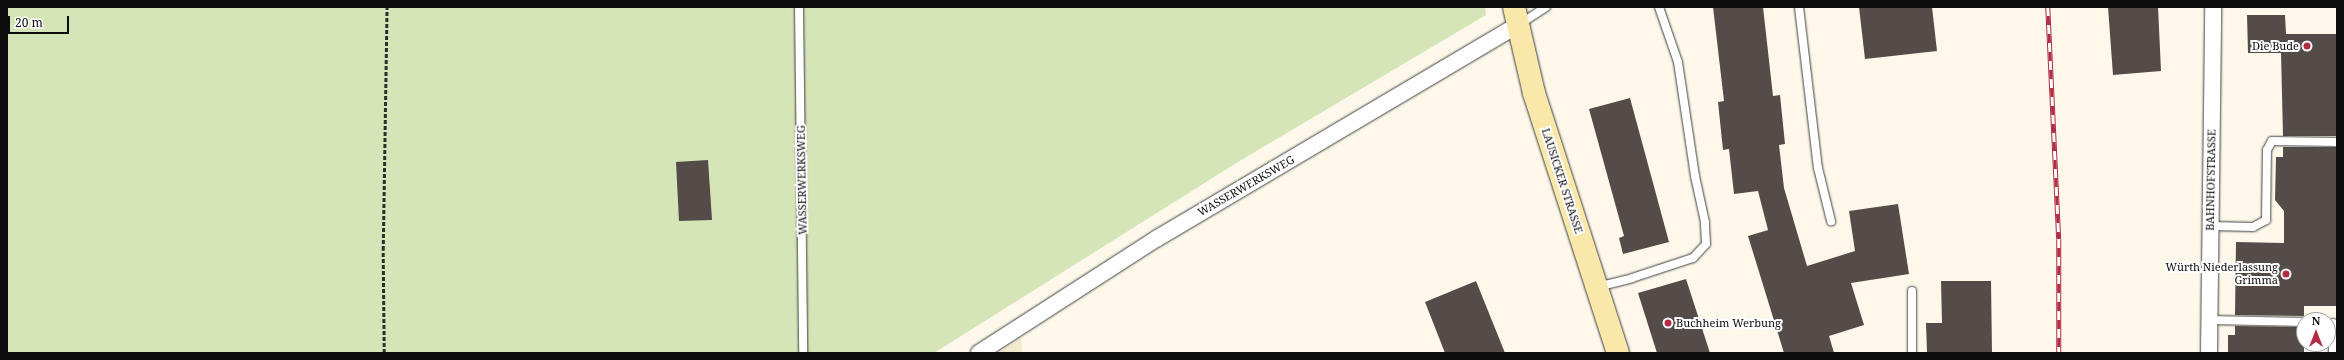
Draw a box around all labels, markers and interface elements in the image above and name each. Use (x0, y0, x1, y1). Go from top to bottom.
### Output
scale bar (10, 8, 71, 34)
text: 20 m (15, 14, 43, 31)
place label: Die Bude (2252, 39, 2299, 53)
marker: Die Bude (2302, 41, 2312, 51)
street label: WASSERWERKSWEG (794, 125, 810, 235)
street label: LAUSICKER STRASSE (1539, 127, 1585, 235)
street label: BAHNHOFSTRASSE (2204, 129, 2218, 231)
street label: WASSERWERKSWEG (1195, 153, 1297, 219)
place label: Würth Niederlassung Grimma (2165, 261, 2278, 287)
marker: Würth Niederlassung Grimma (2281, 269, 2291, 279)
north arrow (2296, 312, 2336, 352)
text: N (2312, 313, 2320, 328)
place label: Buchheim Werbung (1676, 316, 1781, 330)
marker: Buchheim Werbung (1663, 318, 1673, 328)

